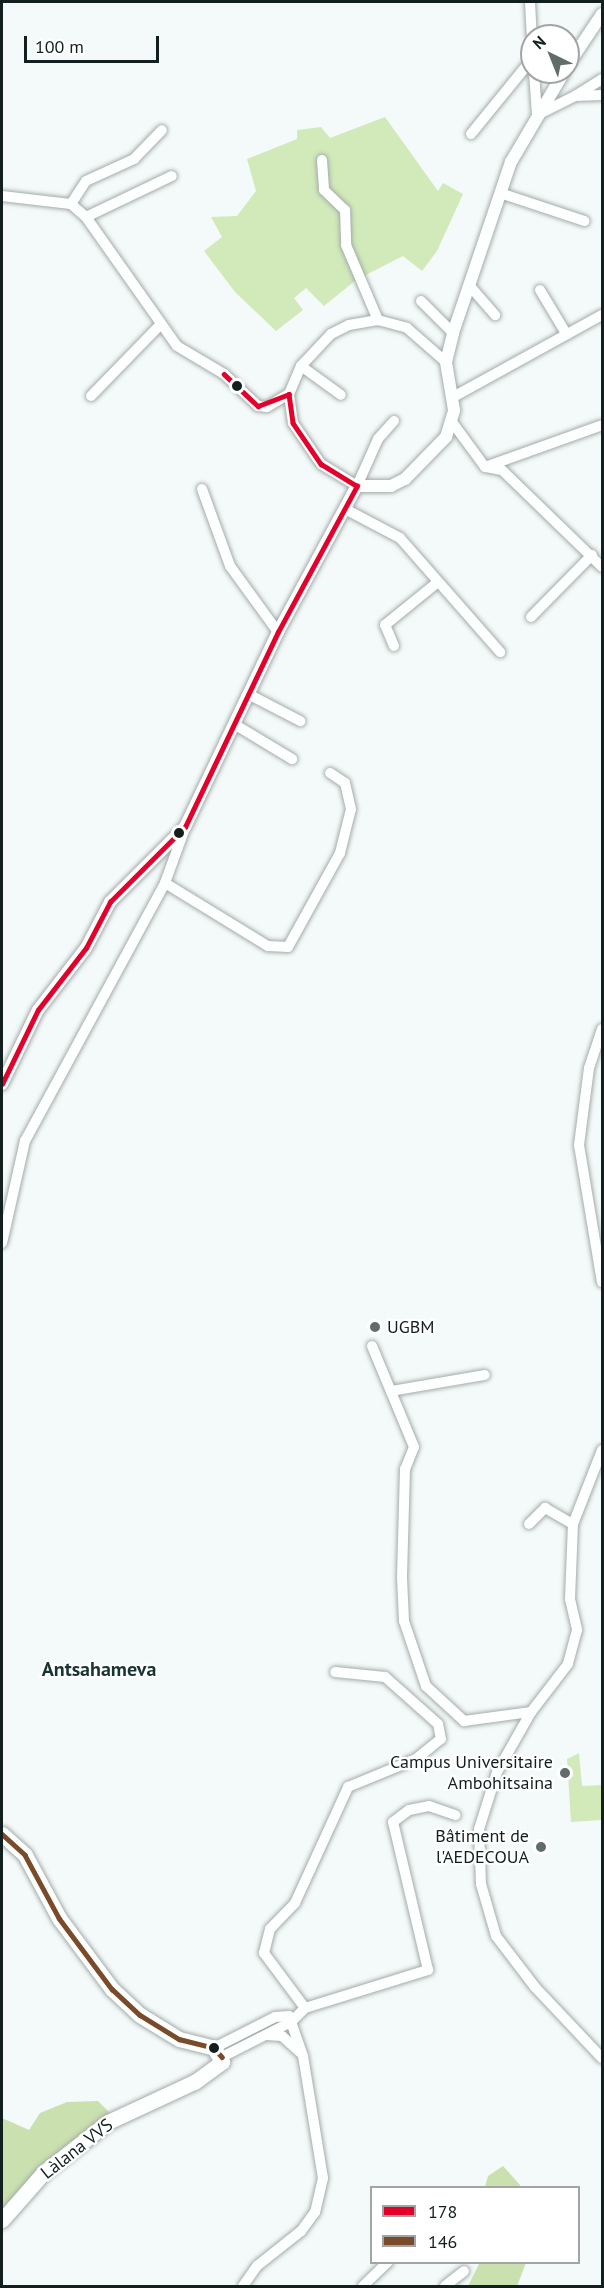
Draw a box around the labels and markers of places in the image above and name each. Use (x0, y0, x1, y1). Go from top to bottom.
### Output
unlabelled marker (231, 380, 243, 392)
unlabelled marker (173, 827, 185, 839)
place label: UGBM (387, 1316, 435, 1338)
marker: UGBM (368, 1320, 382, 1334)
place label: Campus Universitaire Ambohitsaina (390, 1752, 553, 1794)
marker: Campus Universitaire Ambohitsaina (558, 1766, 572, 1780)
place label: Bâtiment de l'AEDECOUA (435, 1826, 529, 1868)
marker: Bâtiment de l'AEDECOUA (534, 1840, 548, 1854)
unlabelled marker (208, 2042, 220, 2054)

